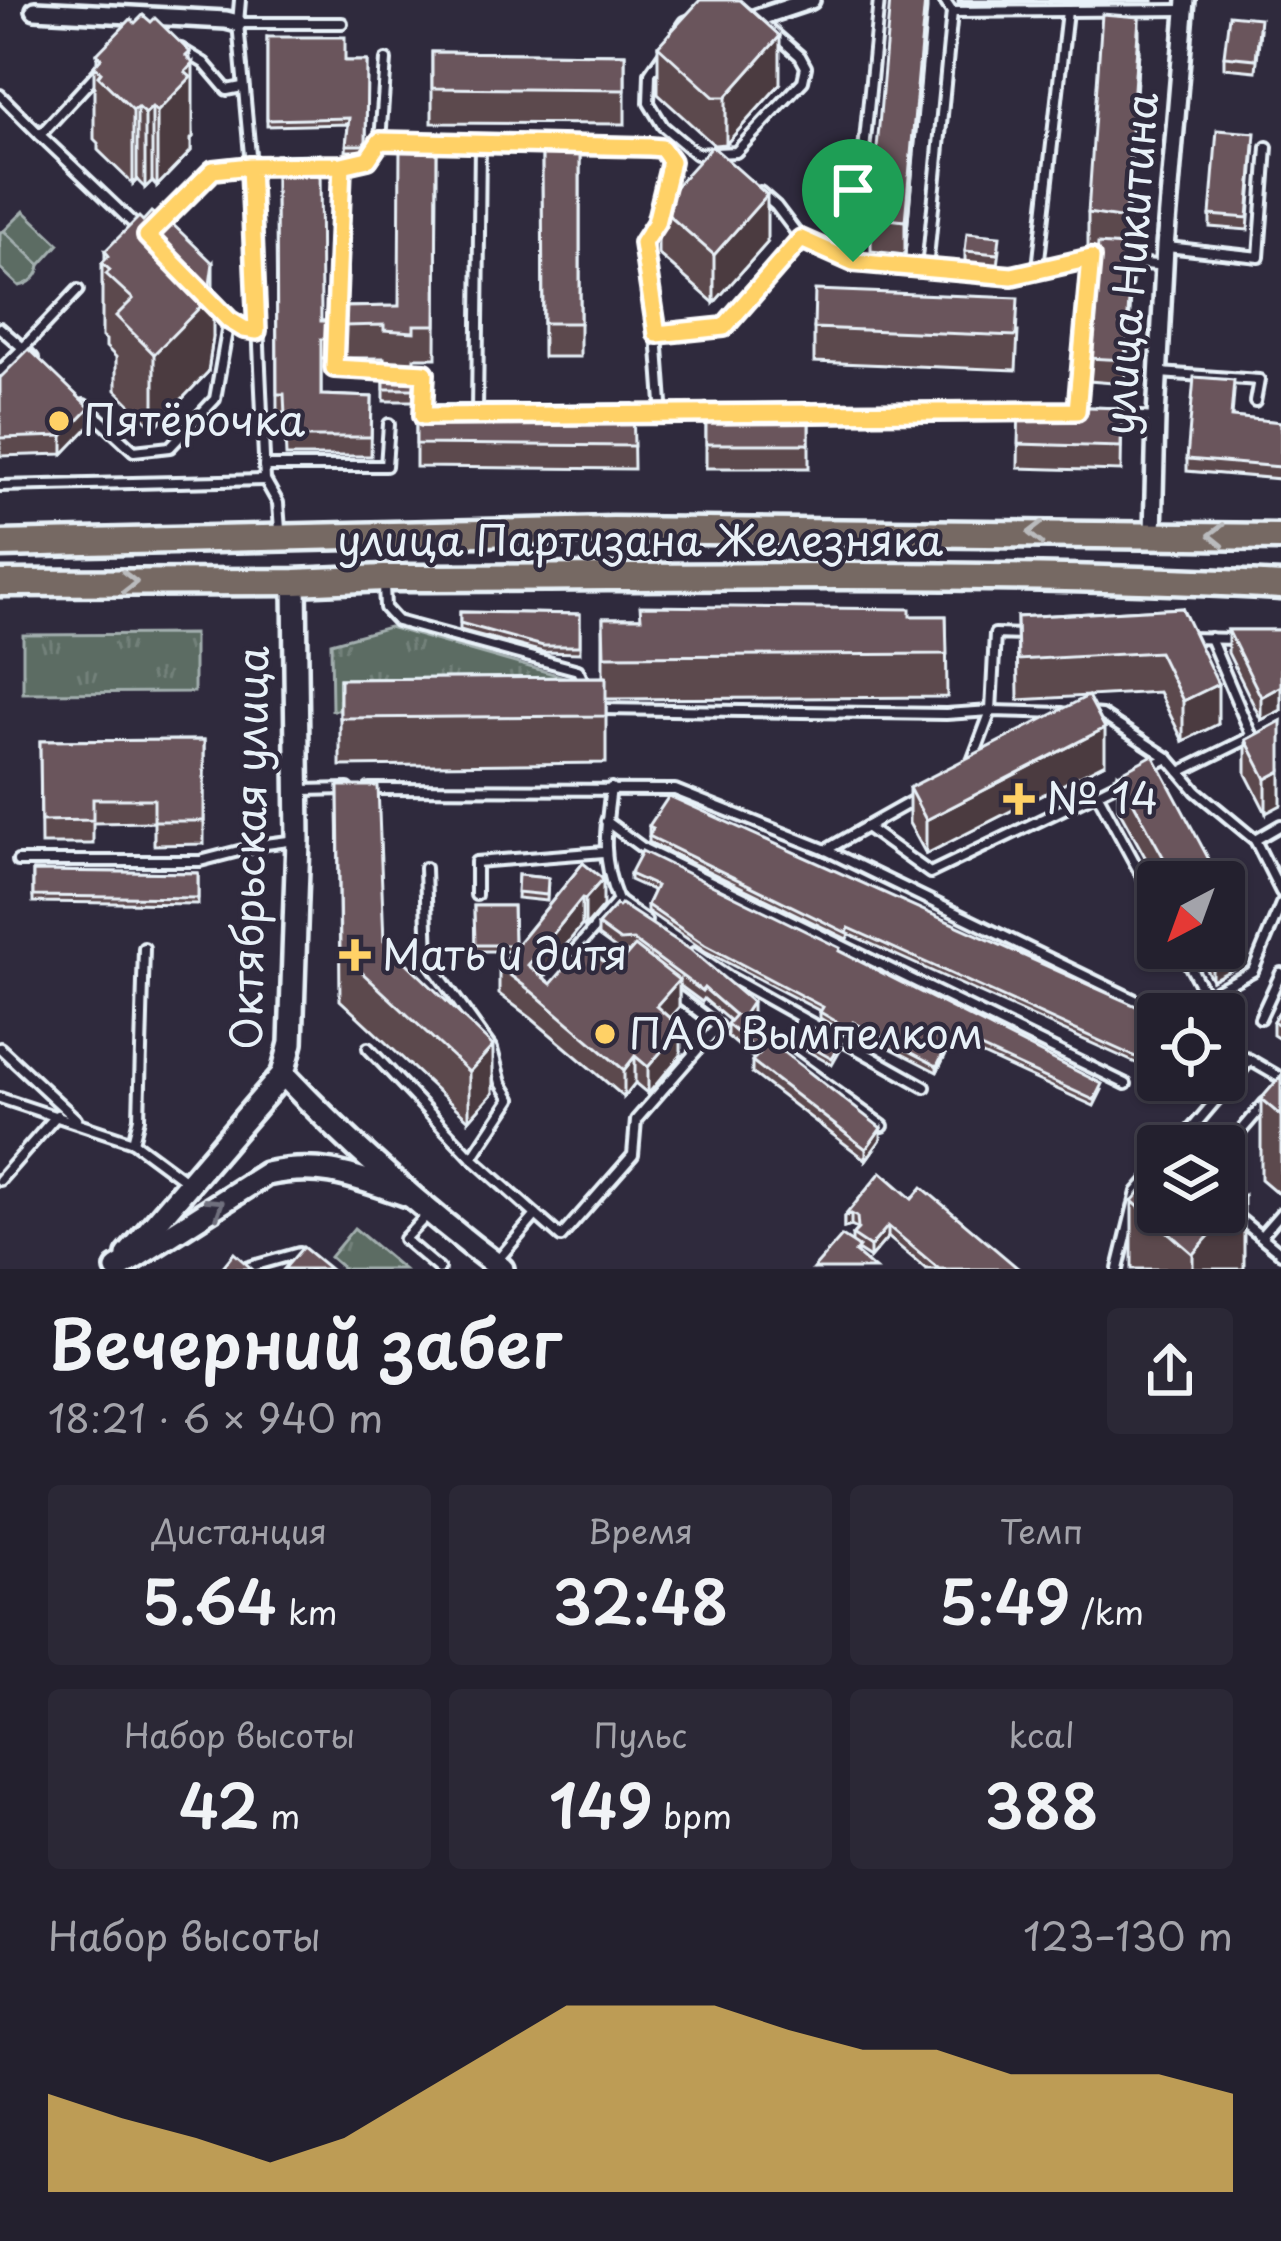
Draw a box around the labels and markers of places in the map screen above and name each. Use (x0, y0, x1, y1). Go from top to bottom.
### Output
pin (802, 139, 904, 262)
place label: Пятёрочка (83, 387, 306, 450)
marker: Пятёрочка (46, 408, 72, 434)
place label: № 14 (1046, 765, 1158, 828)
marker: № 14 (1003, 783, 1035, 815)
place label: Мать и дитя (382, 921, 628, 984)
marker: Мать и дитя (339, 939, 371, 971)
place label: ПАО Вымпелком (629, 1000, 983, 1063)
marker: ПАО Вымпелком (592, 1021, 618, 1047)

